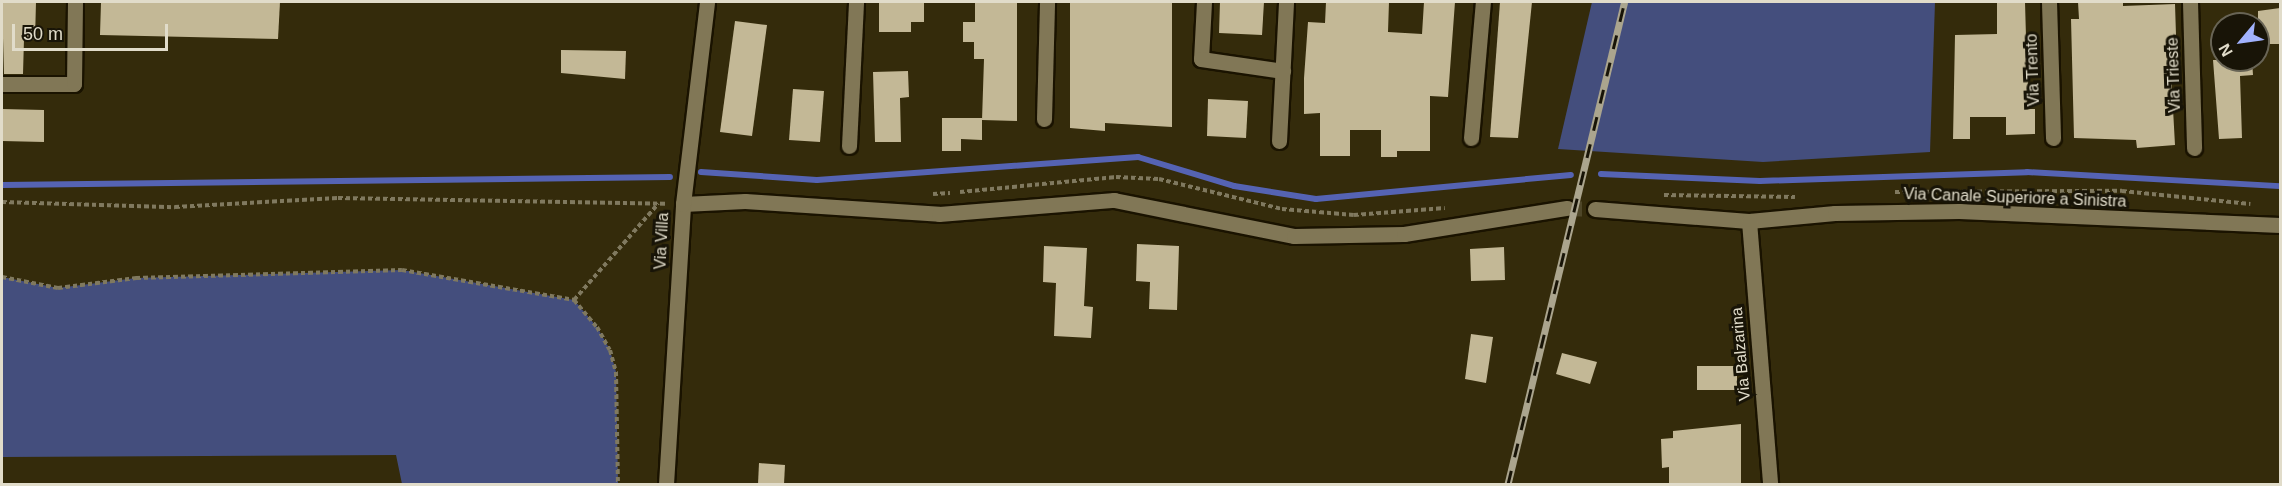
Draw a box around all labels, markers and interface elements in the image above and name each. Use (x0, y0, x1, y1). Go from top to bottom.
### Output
scale bar (15, 12, 171, 50)
north arrow (2210, 12, 2270, 72)
text: 50 m (23, 24, 63, 44)
street label: Via Trento (2022, 33, 2044, 107)
street label: Via Trieste (2163, 37, 2185, 113)
text: N (2215, 41, 2236, 59)
street label: Via Canale Superiore a Sinistra (1903, 185, 2127, 211)
street label: Via Villa (651, 212, 673, 270)
street label: Via Balzarina (1727, 306, 1755, 402)

